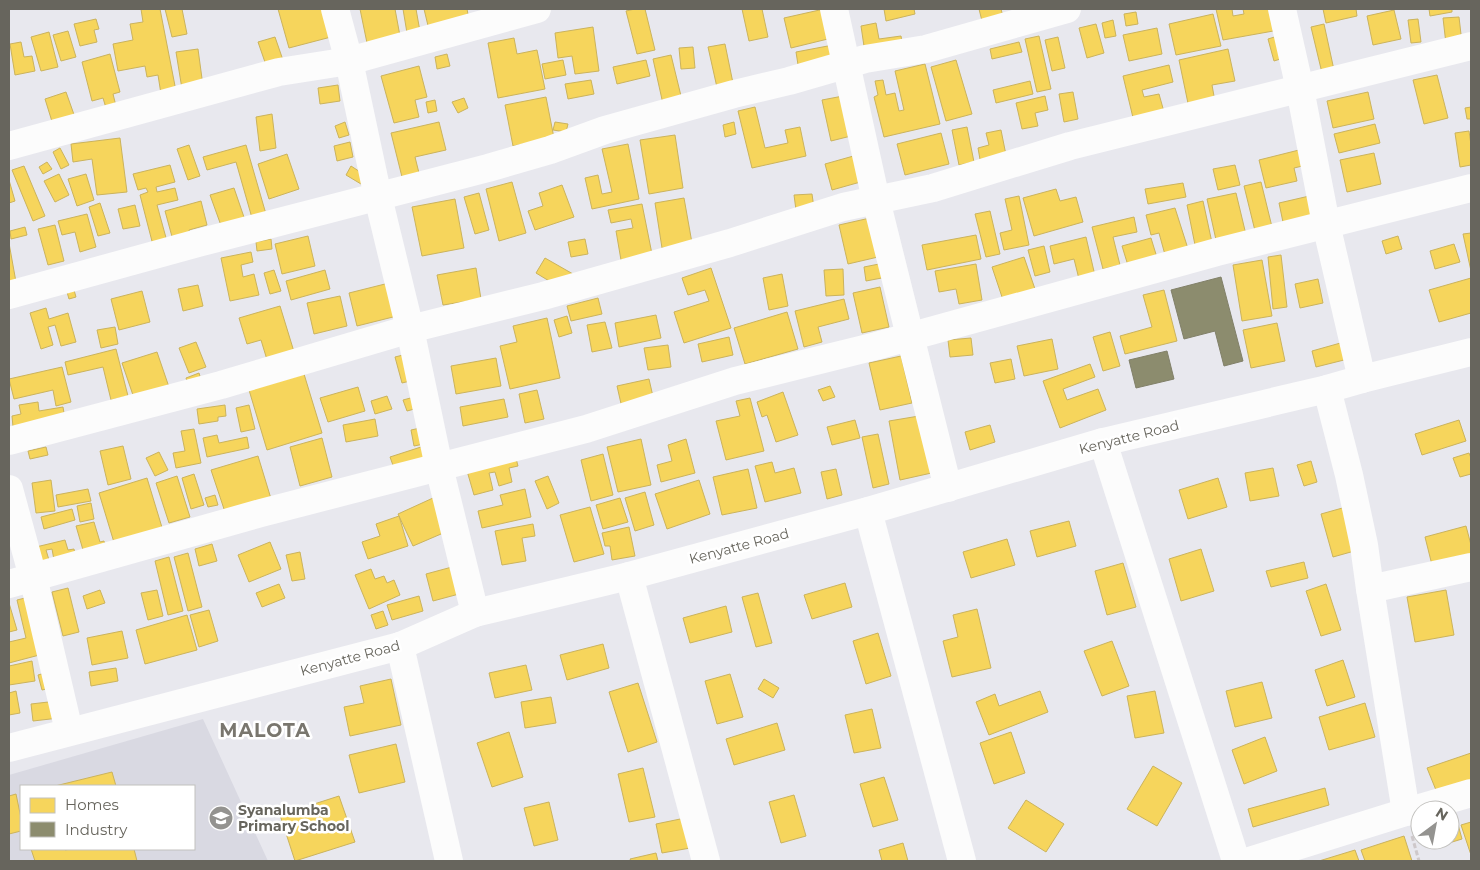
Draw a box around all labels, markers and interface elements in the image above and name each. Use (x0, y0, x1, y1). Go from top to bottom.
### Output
street label: Kenyatte Road (1077, 416, 1181, 458)
street label: Kenyatte Road (687, 524, 791, 568)
street label: Kenyatte Road (298, 636, 402, 680)
district label: MALOTA (219, 719, 311, 742)
legend (20, 785, 195, 850)
text: Homes (65, 795, 119, 814)
north arrow (1410, 800, 1460, 850)
place label: Syanalumba Primary School (238, 801, 349, 835)
text: N (1432, 803, 1451, 825)
school or university icon: Syanalumba Primary School (208, 805, 234, 831)
text: Industry (65, 820, 128, 839)

